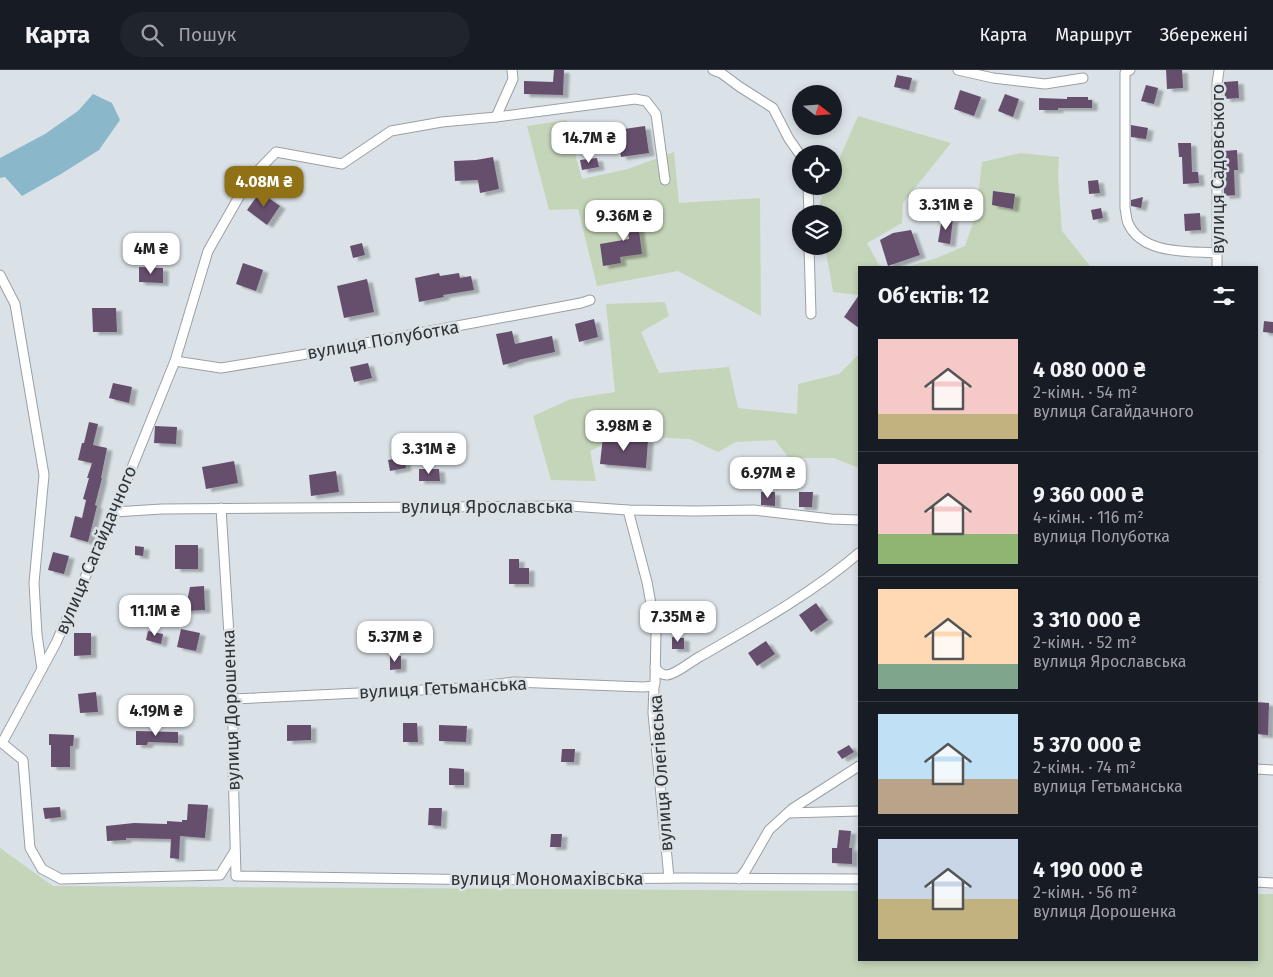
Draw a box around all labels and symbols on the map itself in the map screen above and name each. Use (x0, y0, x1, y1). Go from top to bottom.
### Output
street label: вулиця Садовського (1207, 84, 1229, 254)
north arrow (792, 85, 842, 135)
pin: 14.7M ₴ (543, 122, 635, 164)
pin: 4.08M ₴ (218, 166, 310, 208)
pin: 3.31M ₴ (900, 189, 992, 231)
pin: 9.36M ₴ (578, 200, 670, 242)
pin: 4M ₴ (121, 232, 181, 275)
street label: вулиця Полуботка (305, 316, 461, 364)
pin: 3.98M ₴ (578, 410, 670, 452)
pin: 3.31M ₴ (383, 432, 475, 475)
pin: 6.97M ₴ (722, 456, 814, 499)
street label: вулиця Сагайдачного (51, 462, 141, 638)
street label: вулиця Ярославська (401, 496, 573, 518)
pin: 11.1M ₴ (109, 594, 201, 637)
pin: 7.35M ₴ (632, 600, 724, 643)
pin: 5.37M ₴ (349, 620, 441, 663)
street label: вулиця Дорошенка (217, 629, 245, 791)
street label: вулиця Гетьманська (358, 673, 528, 703)
pin: 4.19M ₴ (110, 694, 202, 737)
street label: вулиця Олегівська (645, 694, 677, 852)
street label: вулиця Мономахівська (450, 868, 644, 890)

